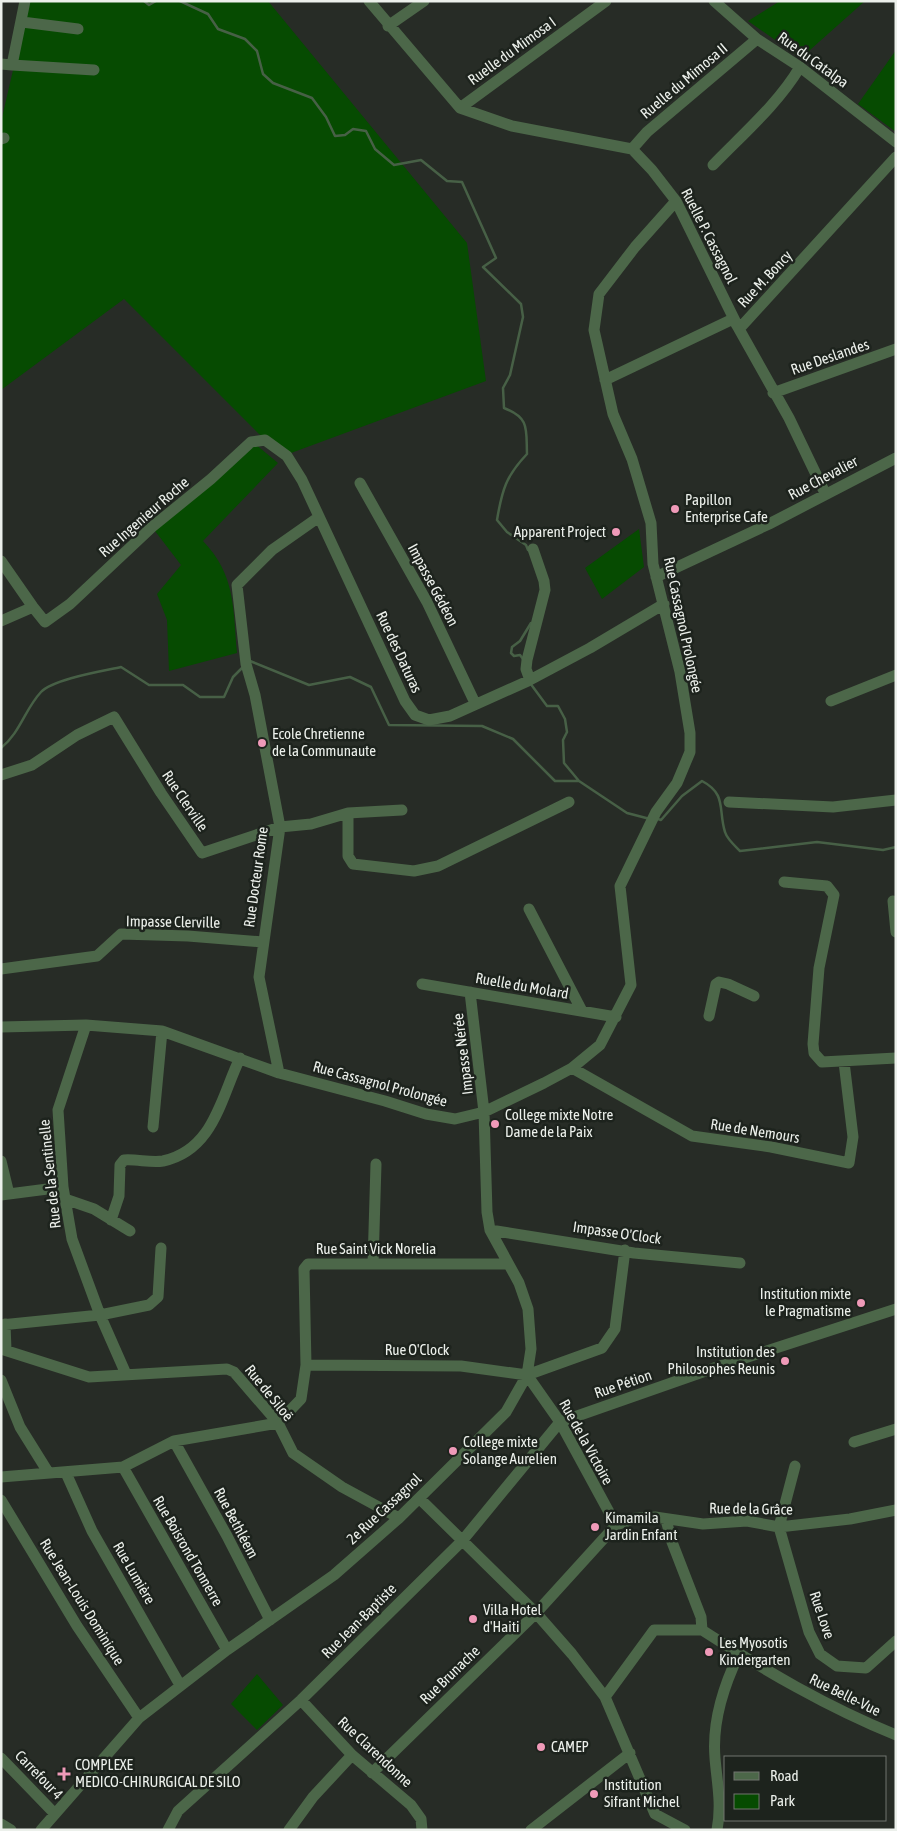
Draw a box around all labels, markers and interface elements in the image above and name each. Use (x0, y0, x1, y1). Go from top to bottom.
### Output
street label: Ruelle du Mimosa I (465, 13, 559, 88)
street label: Rue du Catalpa (775, 28, 852, 91)
street label: Ruelle du Mimosa II (637, 39, 730, 122)
street label: Ruelle P. Cassagnol (678, 185, 741, 286)
street label: Rue M. Boncy (734, 247, 795, 311)
street label: Rue Deslandes (789, 335, 871, 378)
street label: Rue Chevalier (785, 452, 861, 503)
street label: Rue Ingenieur Roche (95, 473, 192, 560)
place label: Papillon Enterprise Cafe (685, 491, 768, 525)
marker: Papillon Enterprise Cafe (669, 503, 681, 515)
place label: Apparent Project (514, 523, 606, 540)
marker: Apparent Project (610, 526, 622, 538)
street label: Impasse Gédéon (405, 541, 462, 629)
street label: Rue Cassagnol Prolongée (661, 555, 706, 695)
street label: Rue des Daturas (373, 608, 426, 695)
place label: Ecole Chretienne de la Communaute (272, 725, 376, 759)
marker: Ecole Chretienne de la Communaute (256, 737, 268, 749)
street label: Rue Clerville (159, 767, 212, 835)
street label: Rue Docteur Rome (240, 825, 271, 928)
street label: Impasse Clerville (126, 912, 220, 931)
street label: Ruelle du Molard (474, 969, 570, 1002)
street label: Impasse Nérée (449, 1012, 476, 1096)
street label: Rue Cassagnol Prolongée (311, 1057, 449, 1110)
place label: College mixte Notre Dame de la Paix (505, 1106, 613, 1140)
street label: Rue de Nemours (709, 1115, 801, 1146)
marker: College mixte Notre Dame de la Paix (489, 1118, 501, 1130)
street label: Rue de la Sentinelle (35, 1119, 64, 1229)
street label: Impasse O'Clock (572, 1218, 663, 1247)
street label: Rue Saint Vick Norelia (316, 1240, 436, 1257)
place label: Institution mixte le Pragmatisme (760, 1285, 851, 1319)
marker: Institution mixte le Pragmatisme (855, 1297, 867, 1309)
street label: Rue O'Clock (385, 1341, 450, 1358)
place label: Institution des Philosophes Reunis (668, 1343, 775, 1377)
marker: Institution des Philosophes Reunis (779, 1355, 791, 1367)
street label: Rue de Siloë (242, 1361, 297, 1424)
street label: Rue Pétion (592, 1366, 654, 1401)
street label: Rue de la Victoire (556, 1396, 617, 1488)
place label: College mixte Solange Aurelien (463, 1433, 557, 1467)
marker: College mixte Solange Aurelien (447, 1445, 459, 1457)
street label: 2e Rue Cassagnol (343, 1470, 424, 1547)
street label: Rue Bethléem (211, 1485, 262, 1561)
street label: Rue Boisrond Tonnerre (150, 1493, 227, 1609)
street label: Rue de la Grâce (709, 1499, 793, 1518)
place label: Kimamila Jardin Enfant (605, 1509, 677, 1543)
marker: Kimamila Jardin Enfant (589, 1521, 601, 1533)
street label: Rue Jean-Louis Dominique (37, 1535, 128, 1668)
street label: Rue Lumière (110, 1539, 159, 1607)
street label: Rue Jean-Baptiste (318, 1580, 400, 1661)
street label: Rue Love (806, 1589, 839, 1641)
place label: Villa Hotel d'Haiti (483, 1601, 542, 1635)
marker: Villa Hotel d'Haiti (467, 1613, 479, 1625)
place label: Les Myosotis Kindergarten (719, 1634, 791, 1668)
street label: Rue Brunache (416, 1642, 483, 1707)
marker: Les Myosotis Kindergarten (703, 1646, 715, 1658)
street label: Rue Belle-Vue (807, 1670, 884, 1719)
street label: Rue Clarendonne (335, 1713, 416, 1790)
place label: CAMEP (551, 1738, 589, 1755)
marker: CAMEP (535, 1741, 547, 1753)
street label: Carrefour 4 (12, 1747, 67, 1803)
place label: COMPLEXE MEDICO-CHIRURGICAL DE SILO (75, 1756, 241, 1790)
legend (724, 1756, 887, 1821)
marker: COMPLEXE MEDICO-CHIRURGICAL DE SILO (57, 1767, 71, 1781)
text: Road (770, 1767, 799, 1784)
place label: Institution Sifrant Michel (604, 1776, 680, 1810)
marker: Institution Sifrant Michel (588, 1788, 600, 1800)
text: Park (770, 1792, 795, 1809)

